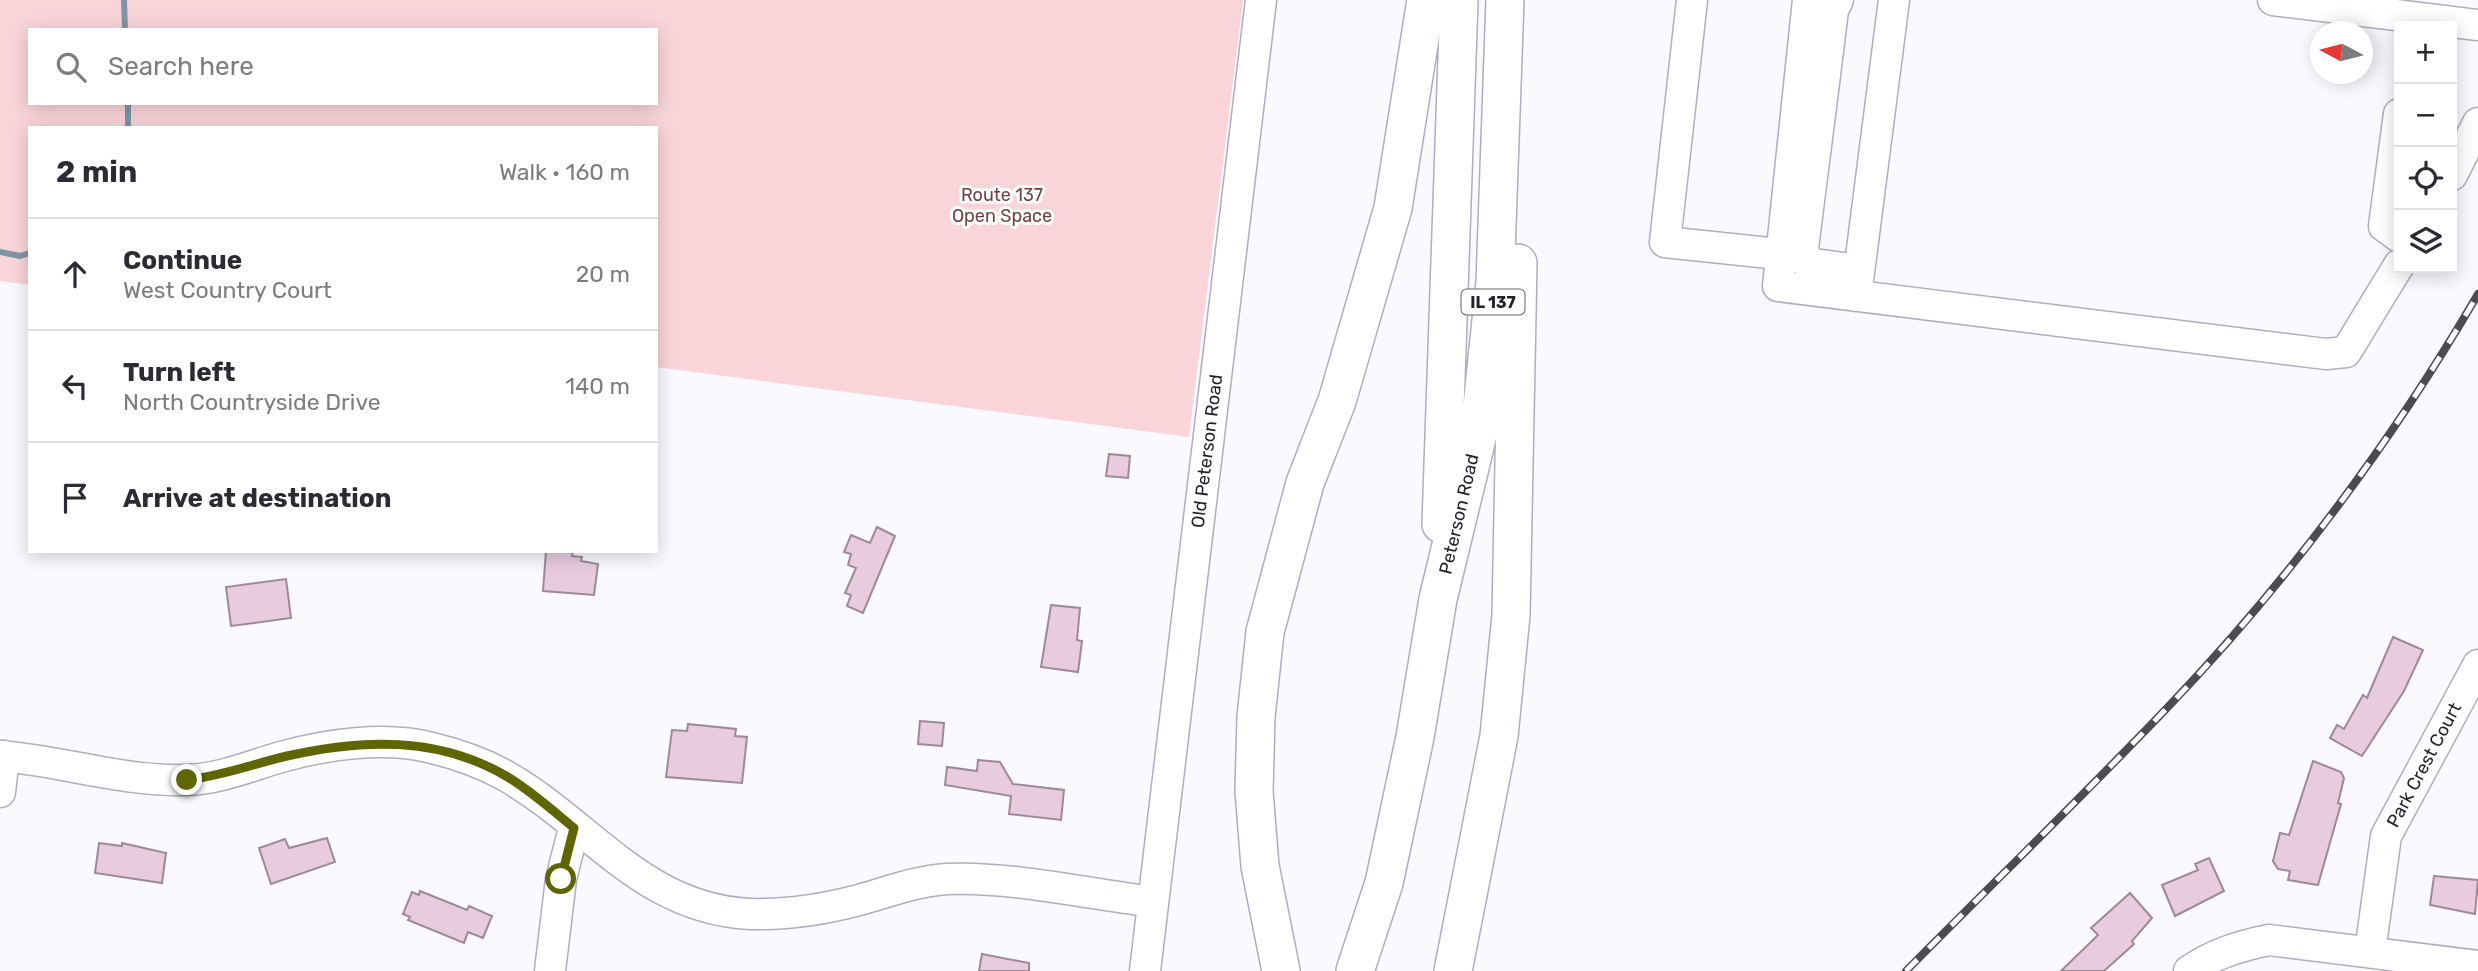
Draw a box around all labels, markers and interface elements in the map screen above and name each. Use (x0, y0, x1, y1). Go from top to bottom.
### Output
north arrow (2310, 21, 2373, 84)
map controls (2394, 21, 2457, 273)
button: + (2394, 21, 2457, 84)
search box (28, 28, 658, 105)
icon: search (52, 48, 90, 86)
text: Search here (108, 51, 254, 82)
button: − (2394, 84, 2457, 147)
button: locate (2394, 147, 2457, 210)
text: 2 min (56, 154, 137, 190)
text: Walk · 160 m (499, 158, 630, 186)
park label: Route 137 Open Space (952, 184, 1052, 227)
button: layers (2394, 210, 2457, 273)
text: Continue (123, 245, 242, 276)
icon: ahead (56, 255, 94, 293)
text: 20 m (576, 260, 630, 288)
text: West Country Court (123, 276, 332, 304)
road number: IL 137 (1462, 290, 1524, 314)
text: Turn left (123, 357, 235, 388)
icon: left (56, 367, 94, 405)
text: 140 m (565, 372, 630, 400)
street label: Old Peterson Road (1187, 373, 1227, 529)
text: North Countryside Drive (123, 388, 381, 416)
street label: Peterson Road (1434, 452, 1484, 576)
icon: arrive (56, 479, 94, 517)
text: Arrive at destination (123, 483, 391, 514)
street label: Park Crest Court (2382, 699, 2466, 831)
route end (171, 764, 202, 795)
route start (545, 863, 576, 894)

